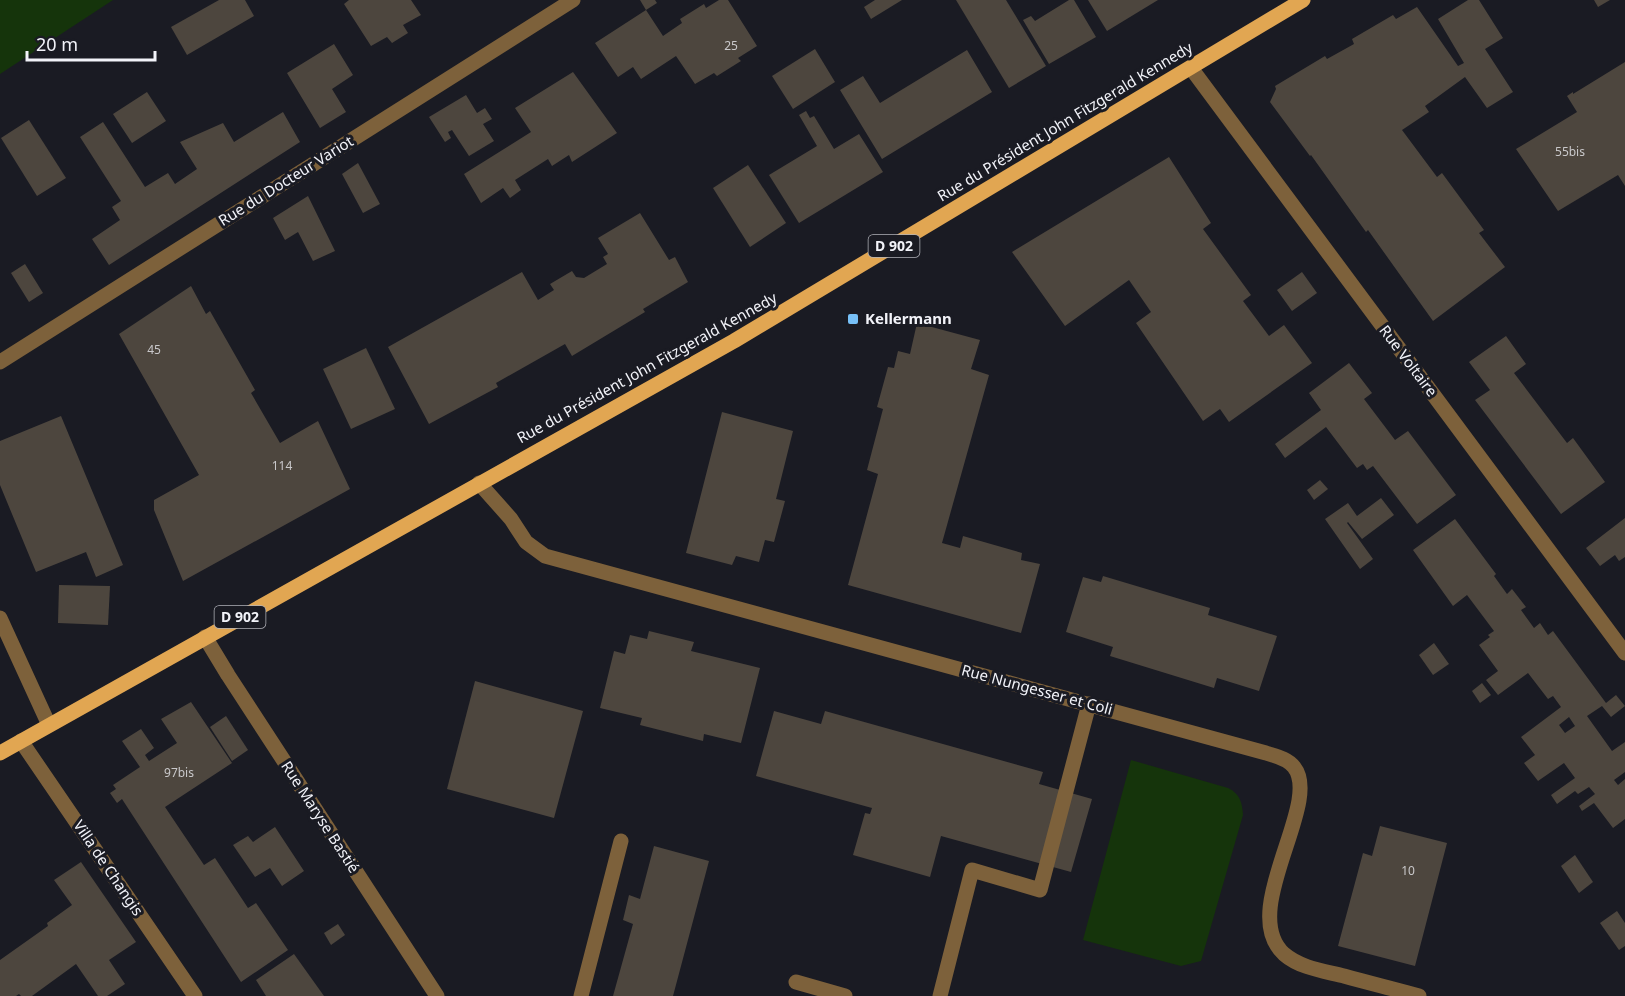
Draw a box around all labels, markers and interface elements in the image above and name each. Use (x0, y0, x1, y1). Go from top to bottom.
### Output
scale bar (27, 24, 154, 62)
text: 20 m (36, 32, 78, 56)
house number: 25 (724, 37, 738, 54)
street label: Rue du Président John Fitzgerald Kennedy (933, 37, 1196, 206)
street label: Rue du Docteur Variot (214, 130, 357, 230)
house number: 55bis (1555, 143, 1585, 160)
road number: D 902 (868, 235, 920, 257)
street label: Rue du Président John Fitzgerald Kennedy (513, 287, 780, 447)
place label: Kellermann (865, 308, 952, 328)
marker: Kellermann (846, 312, 860, 326)
street label: Rue Voltaire (1375, 321, 1442, 400)
house number: 45 (147, 341, 161, 358)
house number: 114 (272, 457, 292, 474)
road number: D 902 (214, 606, 266, 628)
street label: Rue Nungesser et Coli (960, 659, 1115, 719)
street label: Rue Maryse Bastié (277, 757, 364, 876)
house number: 97bis (164, 764, 194, 781)
street label: Villa de Changis (69, 816, 148, 919)
house number: 10 (1401, 862, 1415, 879)

